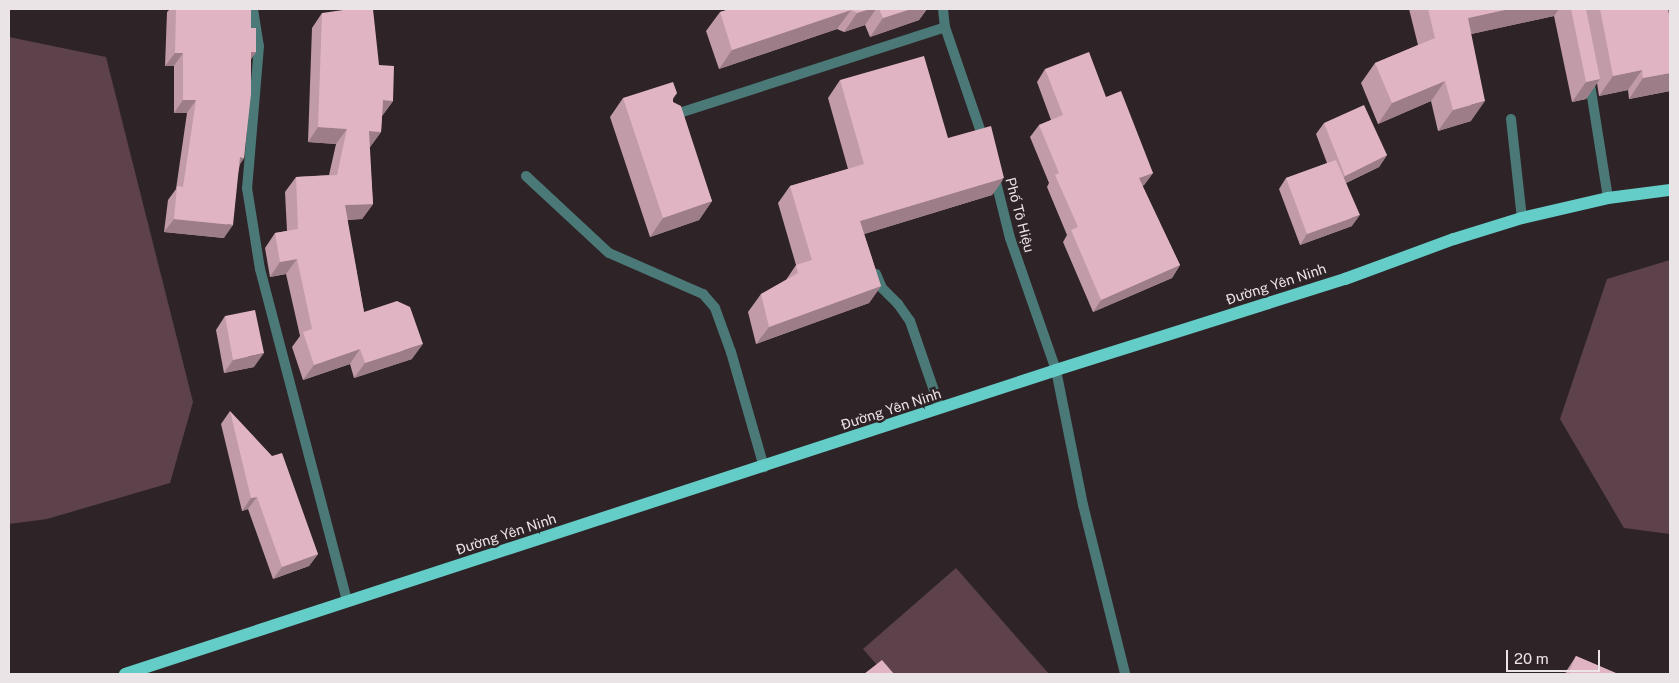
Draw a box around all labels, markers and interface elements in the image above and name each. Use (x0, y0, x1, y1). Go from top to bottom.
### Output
street label: Phố Tô Hiệu (1002, 176, 1038, 254)
street label: Đường Yên Ninh (1224, 260, 1328, 308)
street label: Đường Yên Ninh (839, 385, 943, 433)
street label: Đường Yên Ninh (454, 510, 558, 558)
scale bar (1509, 640, 1603, 672)
text: 20 m (1514, 650, 1549, 667)

